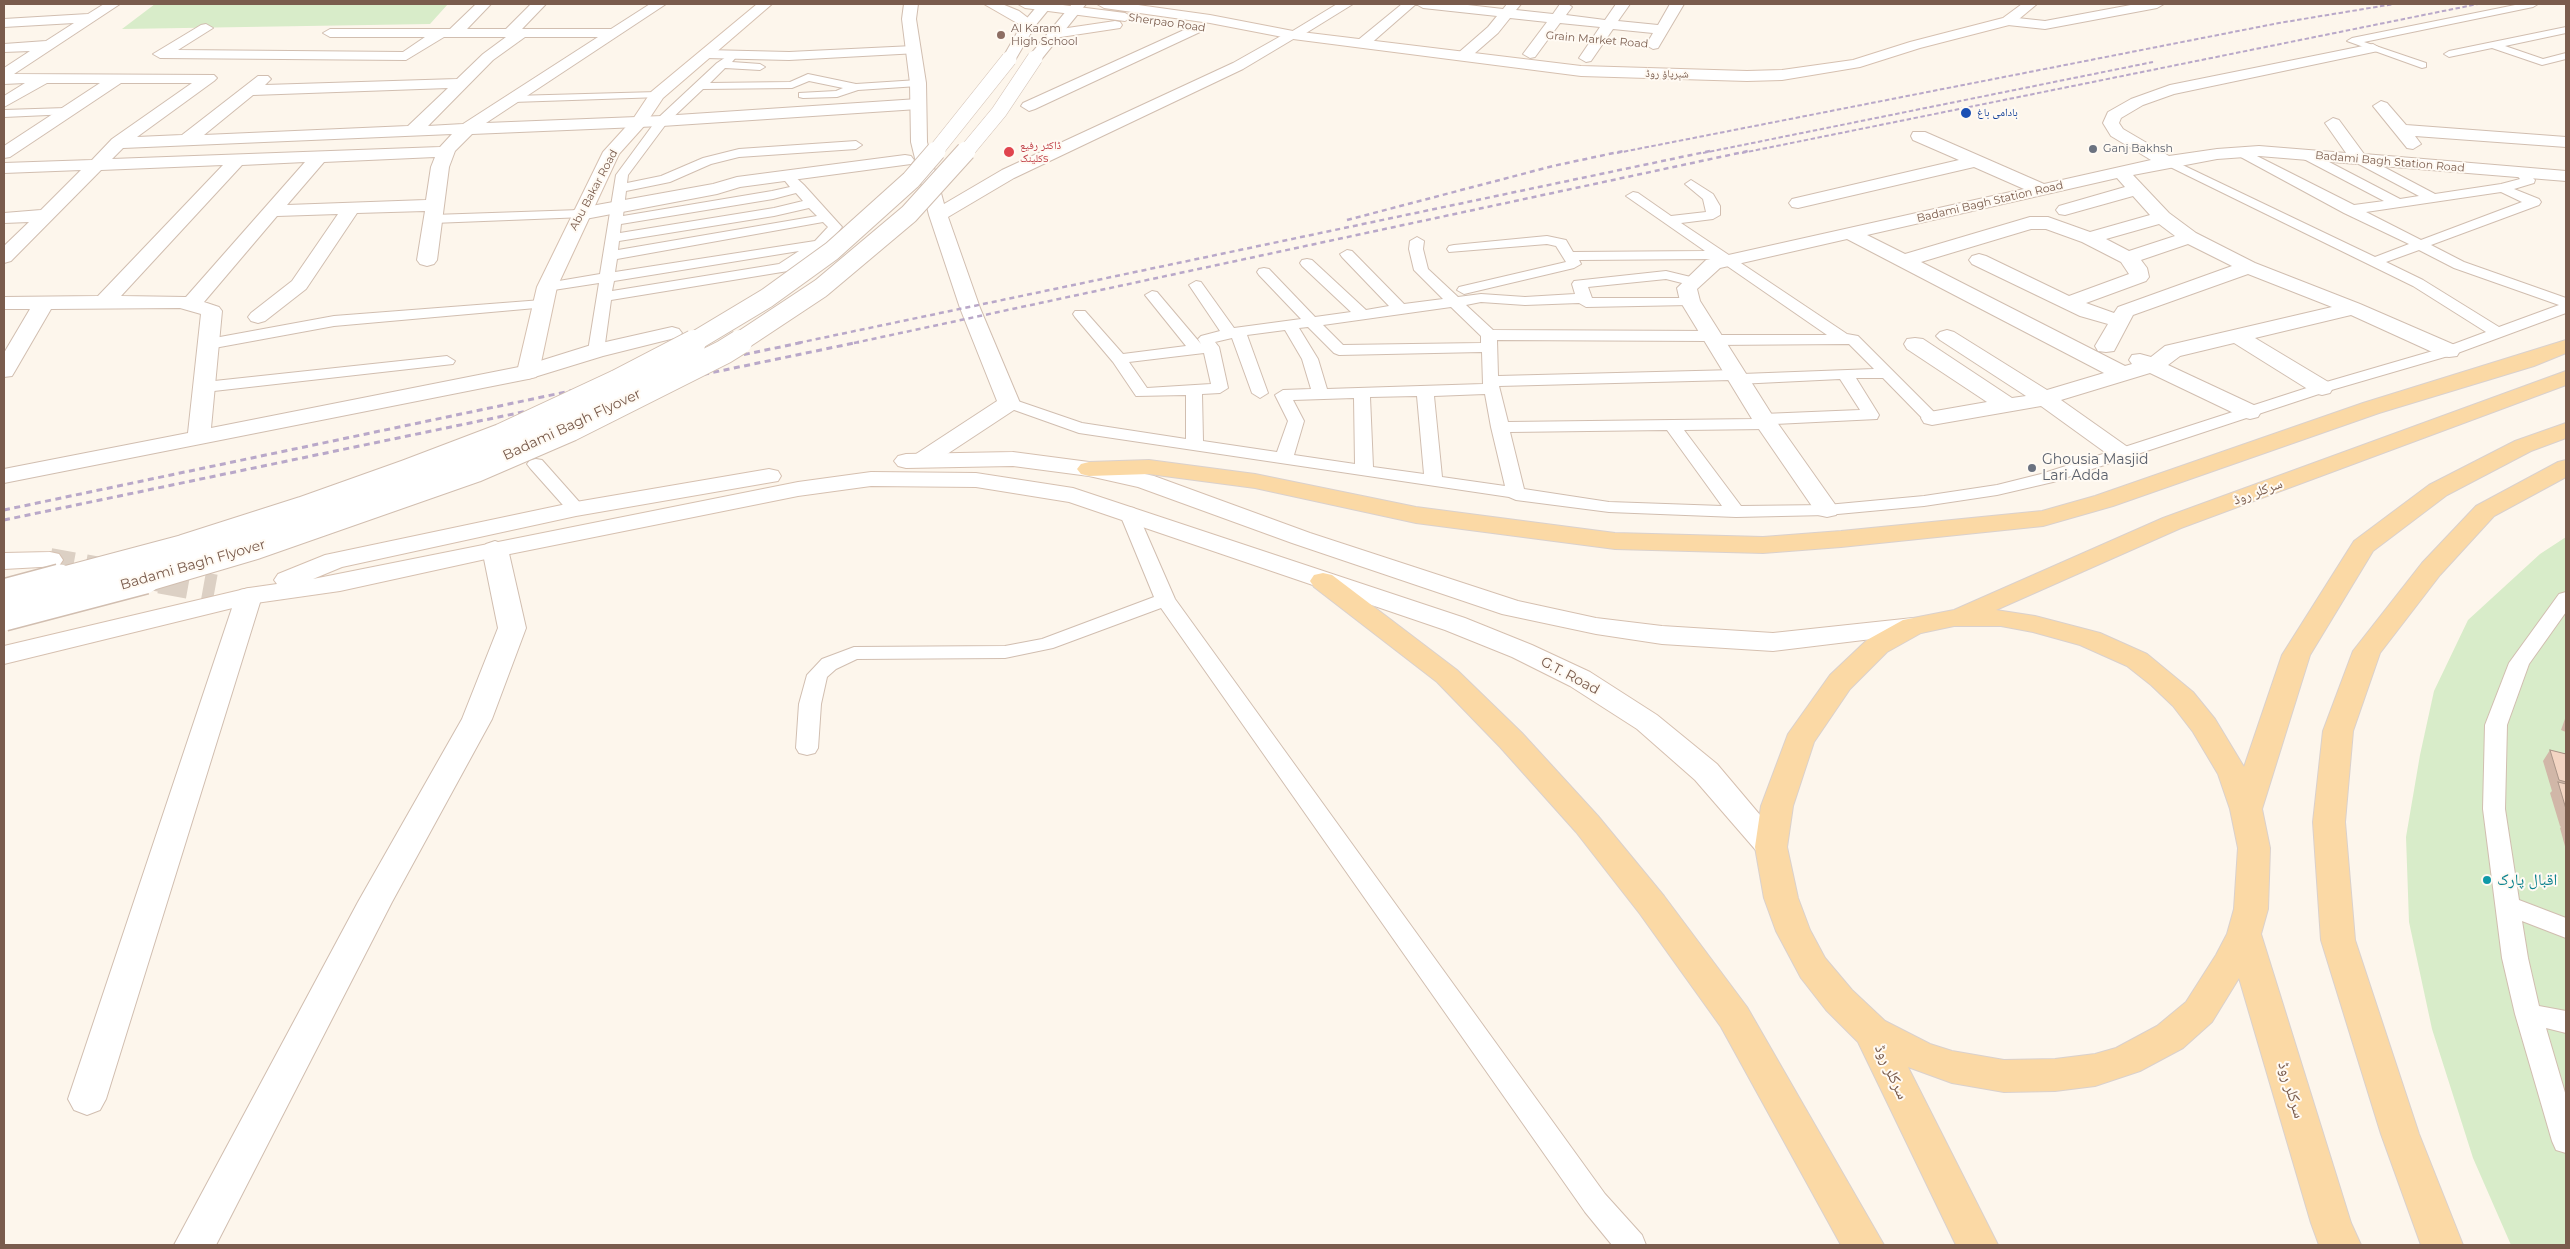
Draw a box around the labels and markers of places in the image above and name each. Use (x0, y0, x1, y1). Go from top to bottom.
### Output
place label: Al Karam High School (1011, 22, 1078, 48)
marker: Al Karam High School (995, 29, 1007, 41)
marker: بادامی باغ (1959, 106, 1973, 120)
place label: بادامی باغ (1977, 106, 2018, 120)
place label: ڈاکٹر رفیع کلینکs (1020, 139, 1061, 165)
place label: Ganj Bakhsh (2103, 142, 2173, 156)
marker: Ganj Bakhsh (2087, 143, 2099, 155)
marker: ڈاکٹر رفیع کلینکs (1002, 145, 1016, 159)
place label: Ghousia Masjid Lari Adda (2042, 452, 2149, 484)
marker: Ghousia Masjid Lari Adda (2026, 462, 2038, 474)
place label: اقبال پارک (2497, 870, 2557, 890)
marker: اقبال پارک (2481, 874, 2493, 886)

